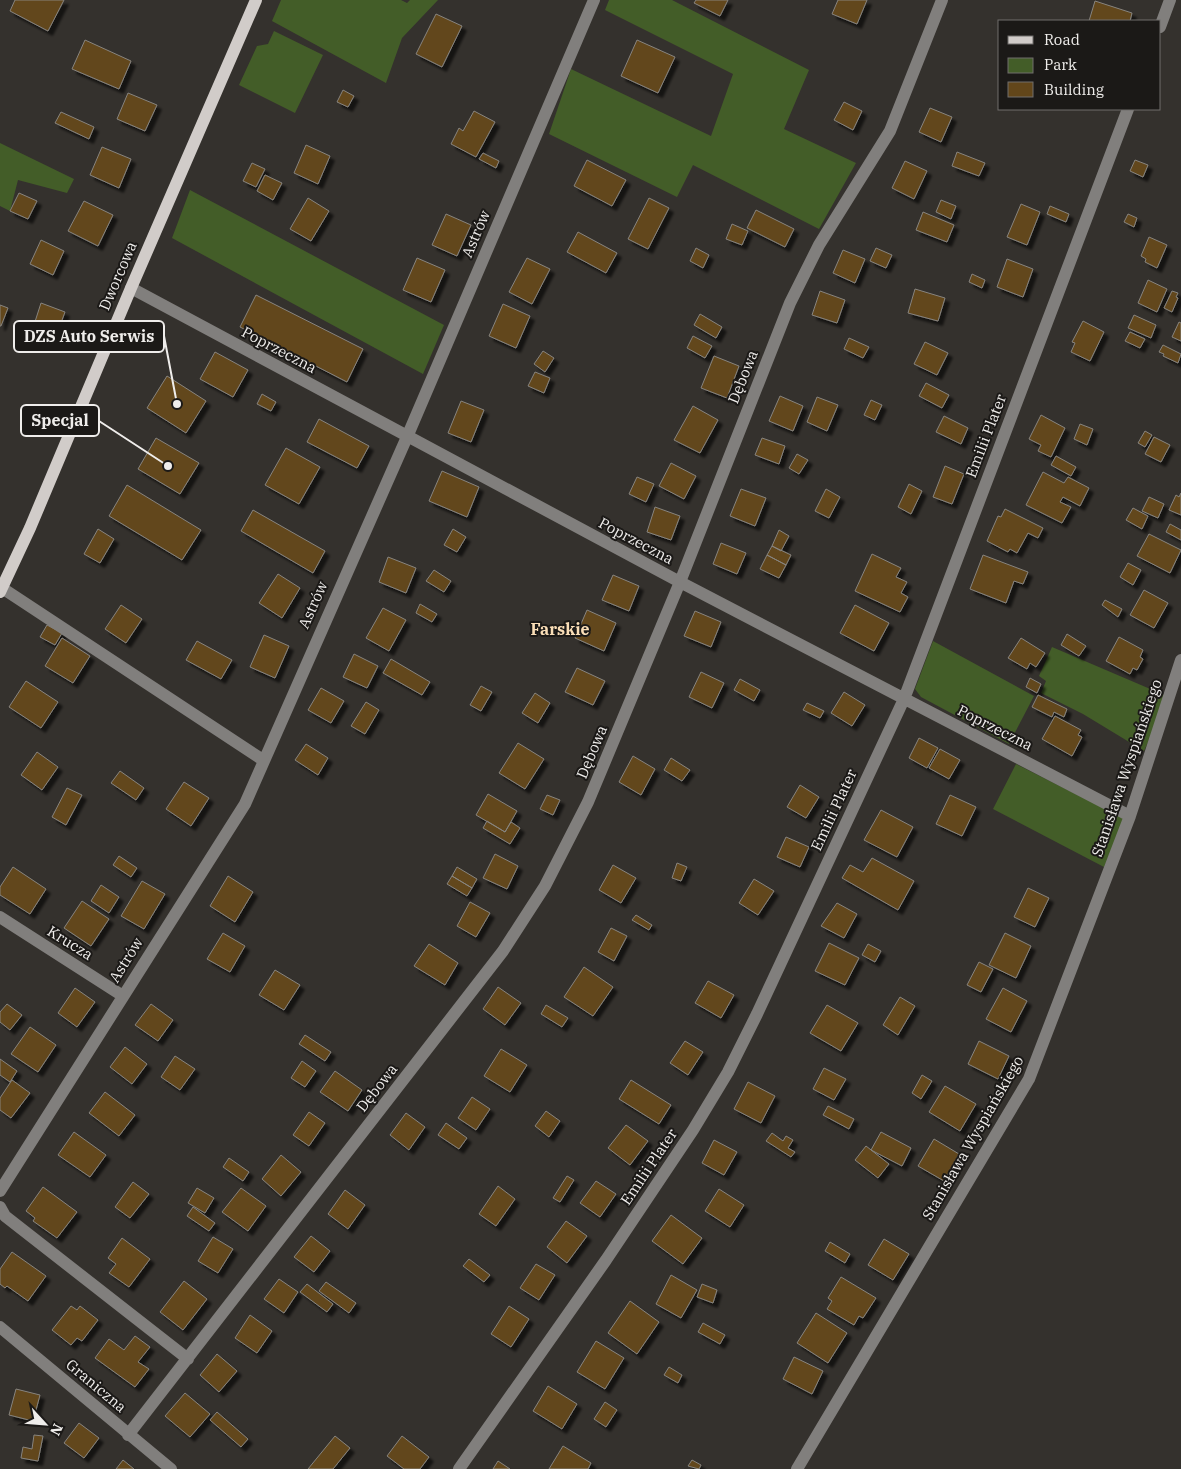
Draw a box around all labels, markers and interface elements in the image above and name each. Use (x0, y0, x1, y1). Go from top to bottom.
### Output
legend (998, 20, 1161, 110)
text: Road (1044, 30, 1080, 49)
text: Park (1044, 55, 1077, 74)
text: Building (1044, 80, 1104, 99)
street label: Astrów (457, 207, 494, 260)
street label: Dworcowa (95, 239, 141, 313)
callout: DZS Auto Serwis (14, 321, 164, 352)
street label: Poprzeczna (239, 322, 320, 377)
text: DZS Auto Serwis (24, 326, 154, 346)
street label: Dębowa (723, 347, 762, 406)
street label: Emilii Plater (961, 391, 1010, 480)
callout: Specjal (21, 405, 99, 436)
text: Specjal (31, 410, 89, 430)
street label: Poprzeczna (596, 513, 677, 568)
street label: Astrów (294, 578, 331, 631)
district label: Farskie (530, 619, 590, 639)
street label: Stanisława Wyspiańskiego (1087, 677, 1166, 859)
street label: Poprzeczna (954, 700, 1036, 755)
street label: Dębowa (572, 722, 611, 781)
street label: Emilii Plater (806, 766, 861, 854)
street label: Krucza (44, 921, 97, 964)
street label: Astrów (104, 933, 147, 986)
street label: Stanisława Wyspiańskiego (918, 1052, 1027, 1223)
street label: Dębowa (352, 1060, 401, 1116)
street label: Emilii Plater (616, 1125, 681, 1208)
street label: Graniczna (62, 1355, 130, 1416)
north arrow (20, 1399, 70, 1449)
text: N (46, 1421, 67, 1439)

